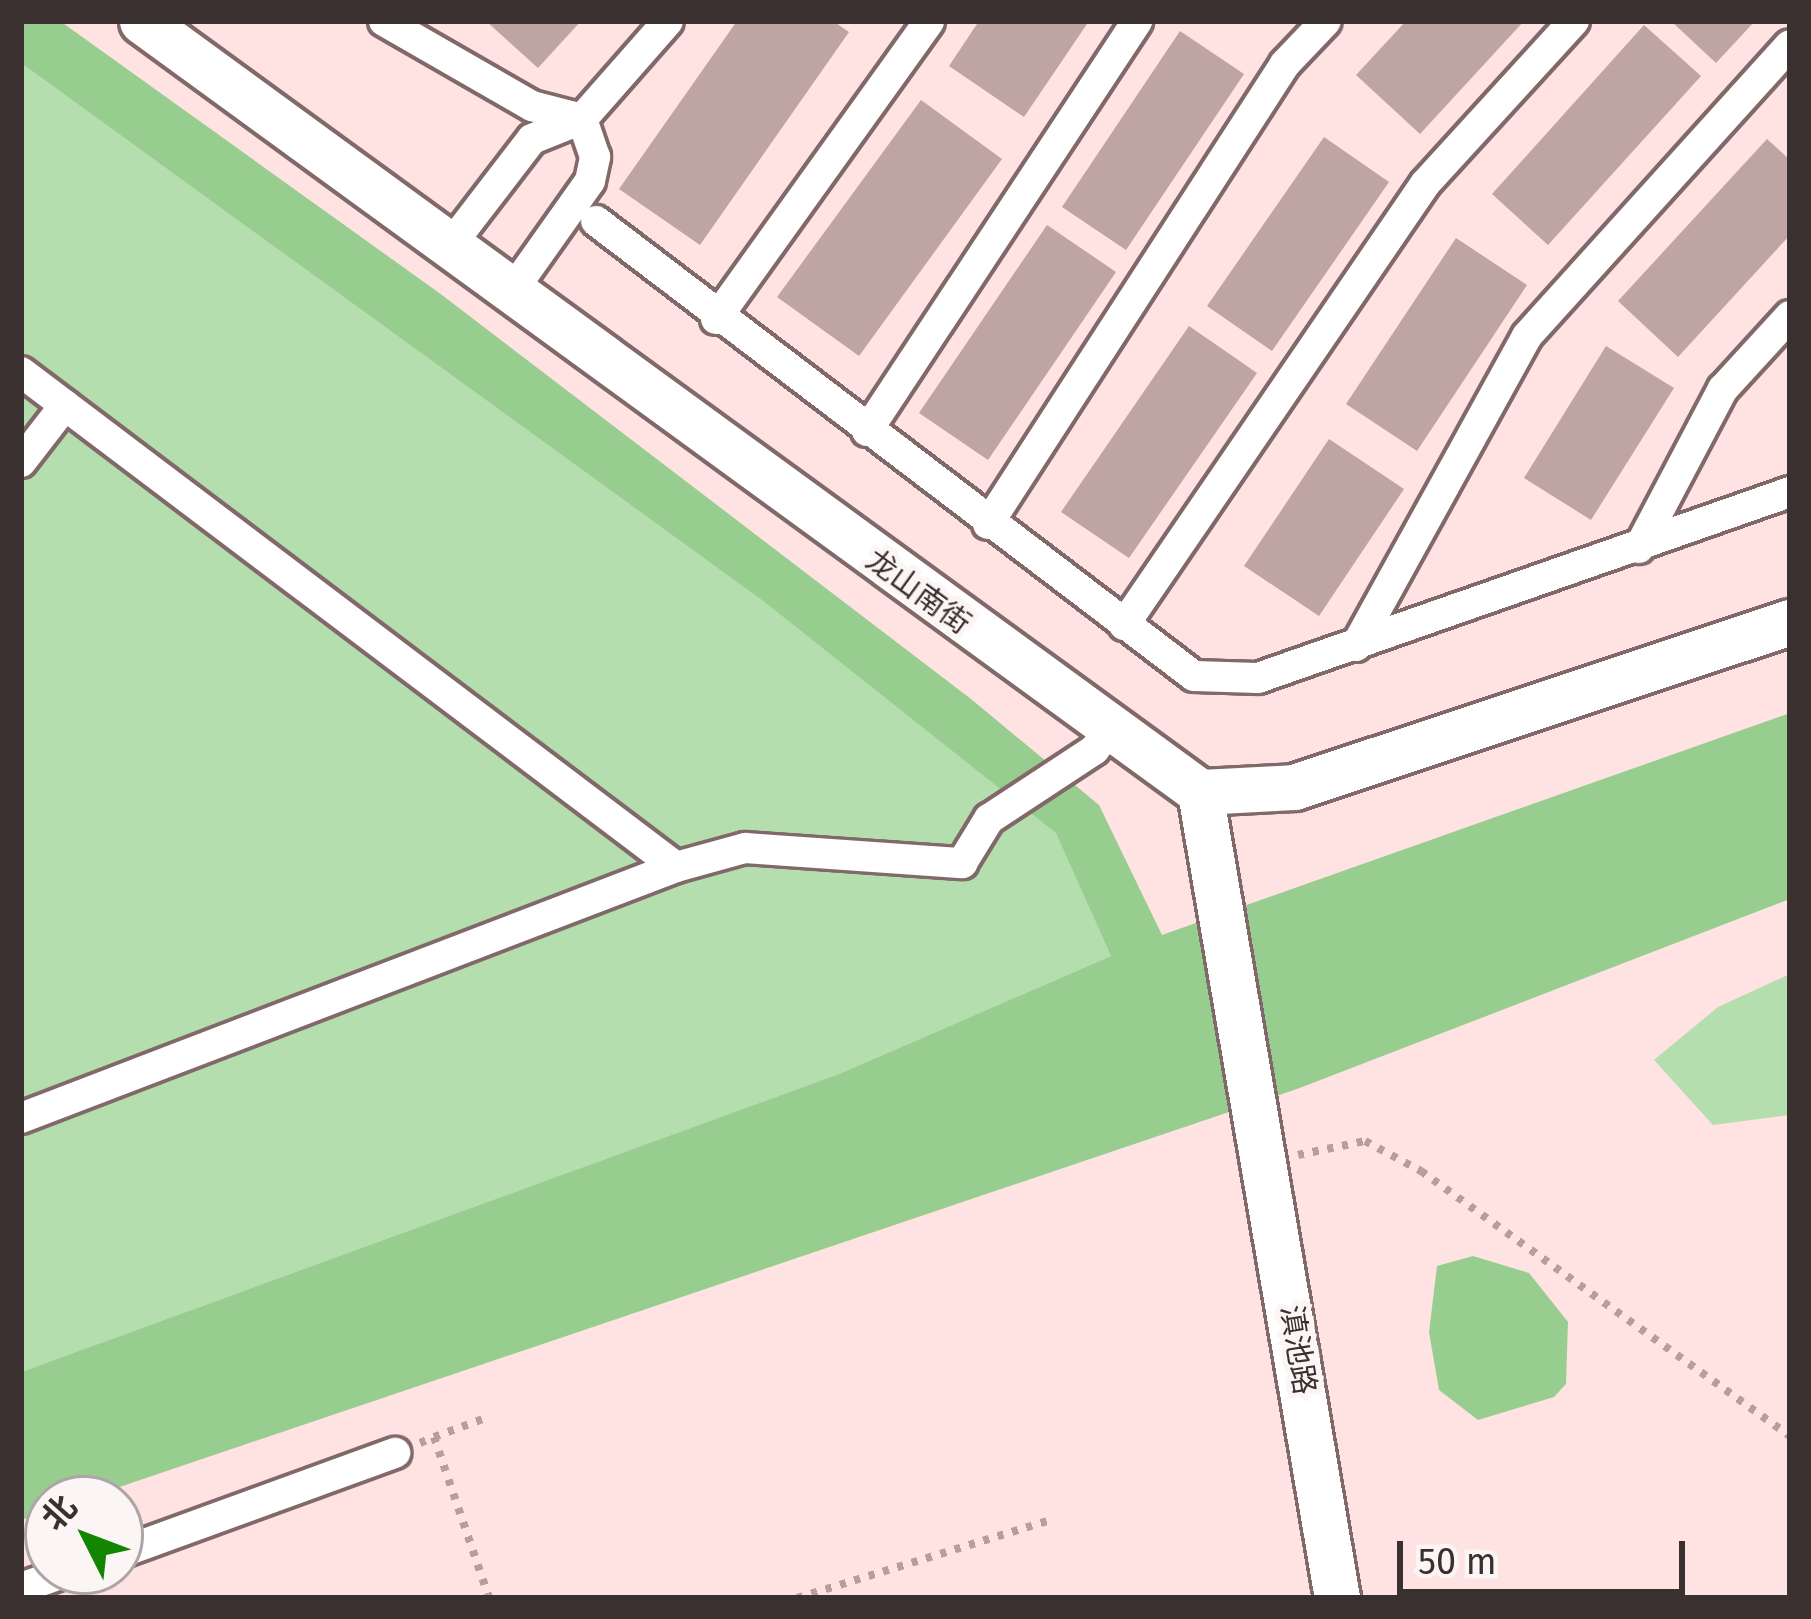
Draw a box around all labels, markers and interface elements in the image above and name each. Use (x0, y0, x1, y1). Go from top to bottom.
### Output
street label: 龙山南街 (859, 542, 977, 642)
street label: 滇池路 (1273, 1303, 1323, 1397)
north arrow (24, 1475, 144, 1595)
text: 北 (34, 1487, 85, 1539)
scale bar (1403, 1517, 1691, 1591)
text: 50 m (1418, 1540, 1497, 1584)

